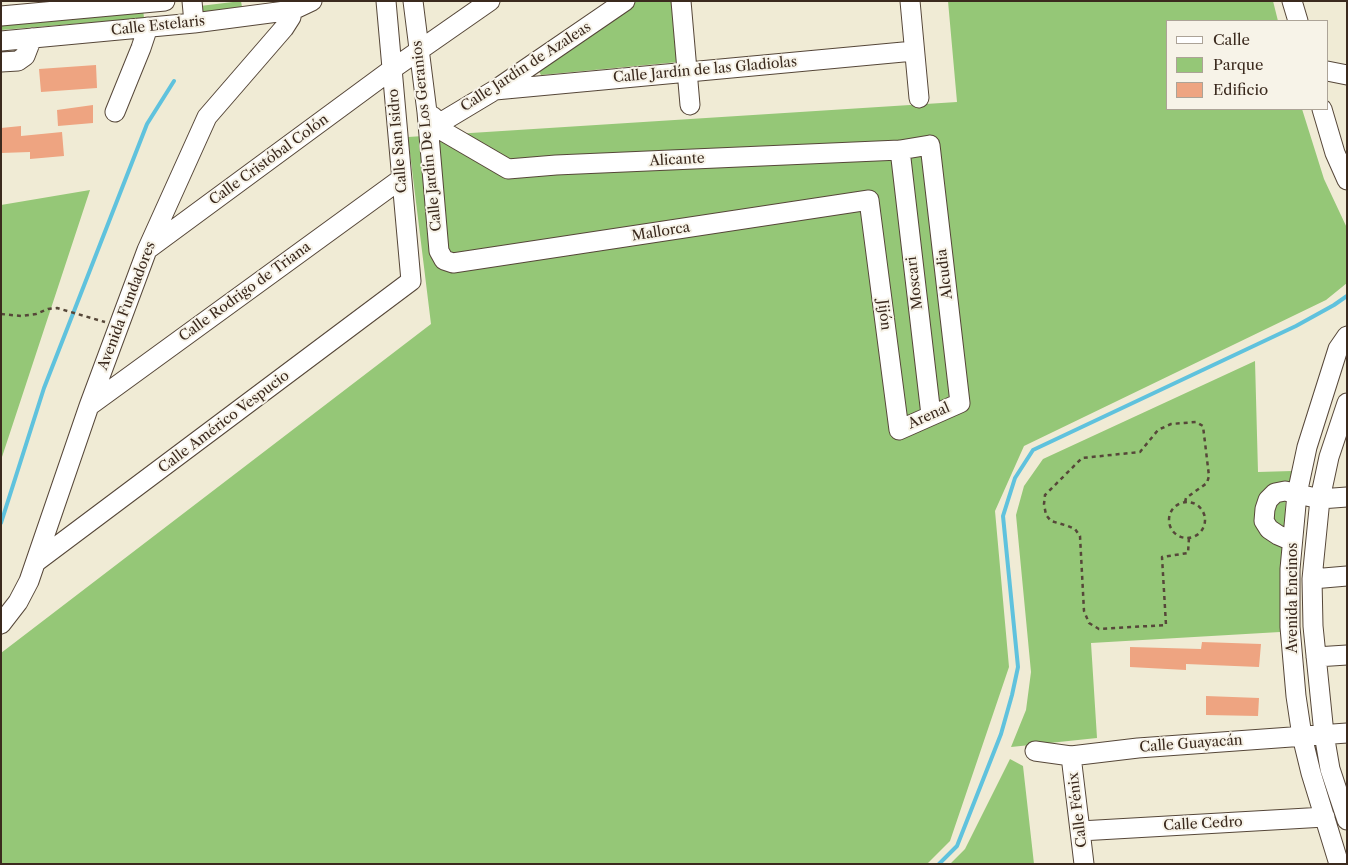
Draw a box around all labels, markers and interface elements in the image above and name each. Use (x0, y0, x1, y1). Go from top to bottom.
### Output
street label: Calle Estelaris (110, 13, 206, 39)
street label: Calle Jardín de Azaleas (458, 19, 594, 115)
legend (1166, 20, 1328, 110)
text: Calle (1213, 30, 1250, 49)
street label: Calle Jardín De Los Geranios (409, 40, 445, 232)
street label: Calle Jardín de las Gladiolas (612, 54, 798, 86)
text: Parque (1213, 55, 1263, 74)
text: Edificio (1213, 80, 1268, 99)
street label: Calle San Isidro (385, 88, 411, 194)
street label: Calle Cristóbal Colón (206, 111, 332, 209)
street label: Alicante (649, 150, 705, 170)
street label: Mallorca (631, 219, 691, 245)
street label: Avenida Fundadores (95, 239, 159, 373)
street label: Calle Rodrigo de Triana (176, 239, 314, 345)
street label: Alcudia (934, 248, 956, 300)
street label: Moscari (903, 255, 927, 311)
street label: Jijón (874, 299, 894, 331)
street label: Calle Américo Vespucio (155, 367, 293, 477)
street label: Arenal (905, 399, 953, 433)
street label: Avenida Encinos (1285, 543, 1301, 653)
street label: Calle Guayacán (1139, 732, 1243, 756)
street label: Calle Fénix (1065, 771, 1091, 849)
street label: Calle Cedro (1163, 814, 1243, 834)

